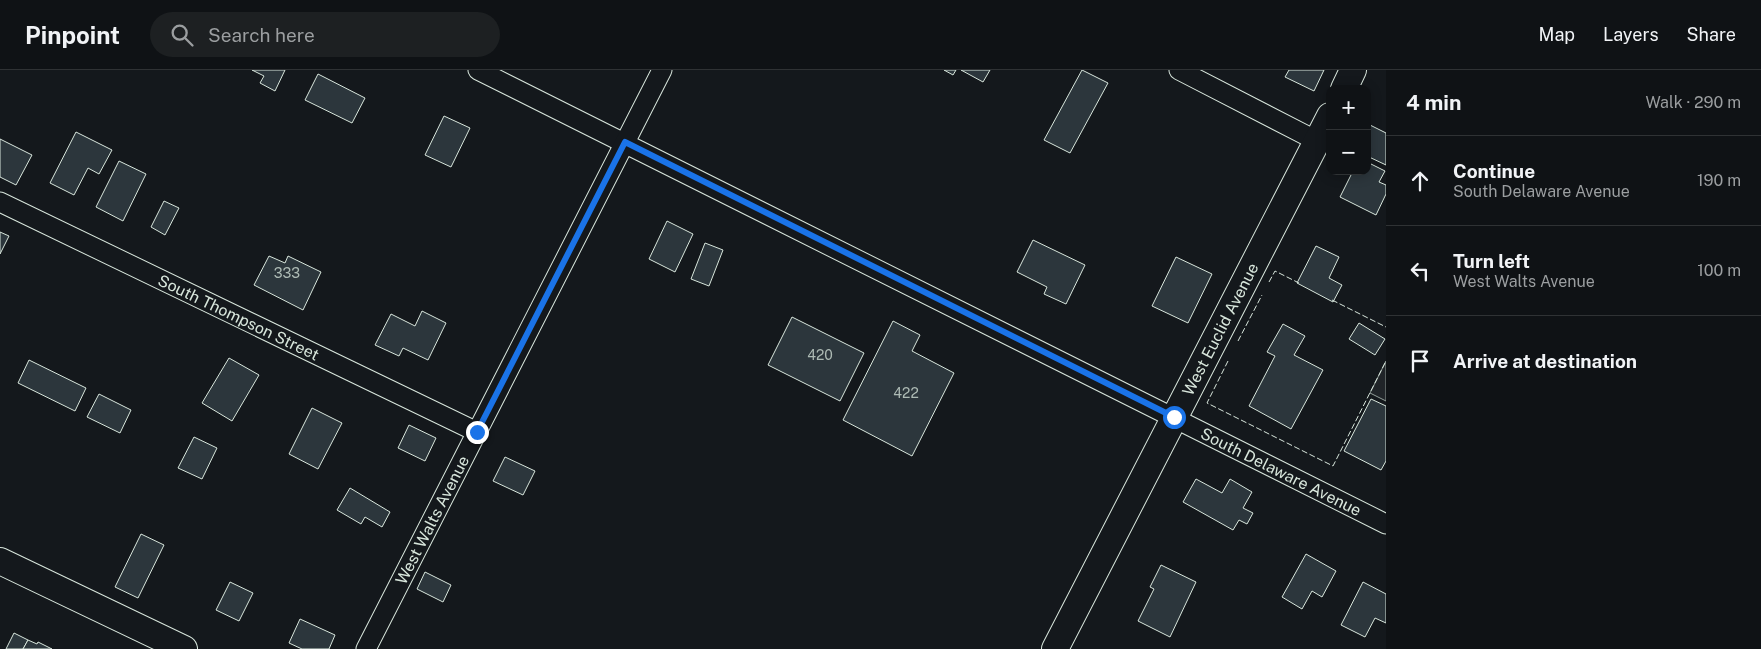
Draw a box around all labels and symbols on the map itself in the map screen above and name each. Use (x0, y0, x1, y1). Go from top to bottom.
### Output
street label: West Euclid Avenue (1178, 260, 1263, 399)
house number: 333 (274, 265, 300, 281)
street label: South Thompson Street (155, 271, 322, 364)
house number: 420 (807, 347, 833, 363)
house number: 422 (893, 385, 919, 401)
route start (1163, 406, 1186, 429)
route end (466, 421, 489, 444)
street label: South Delaware Avenue (1198, 424, 1364, 520)
street label: West Walts Avenue (392, 453, 473, 588)

